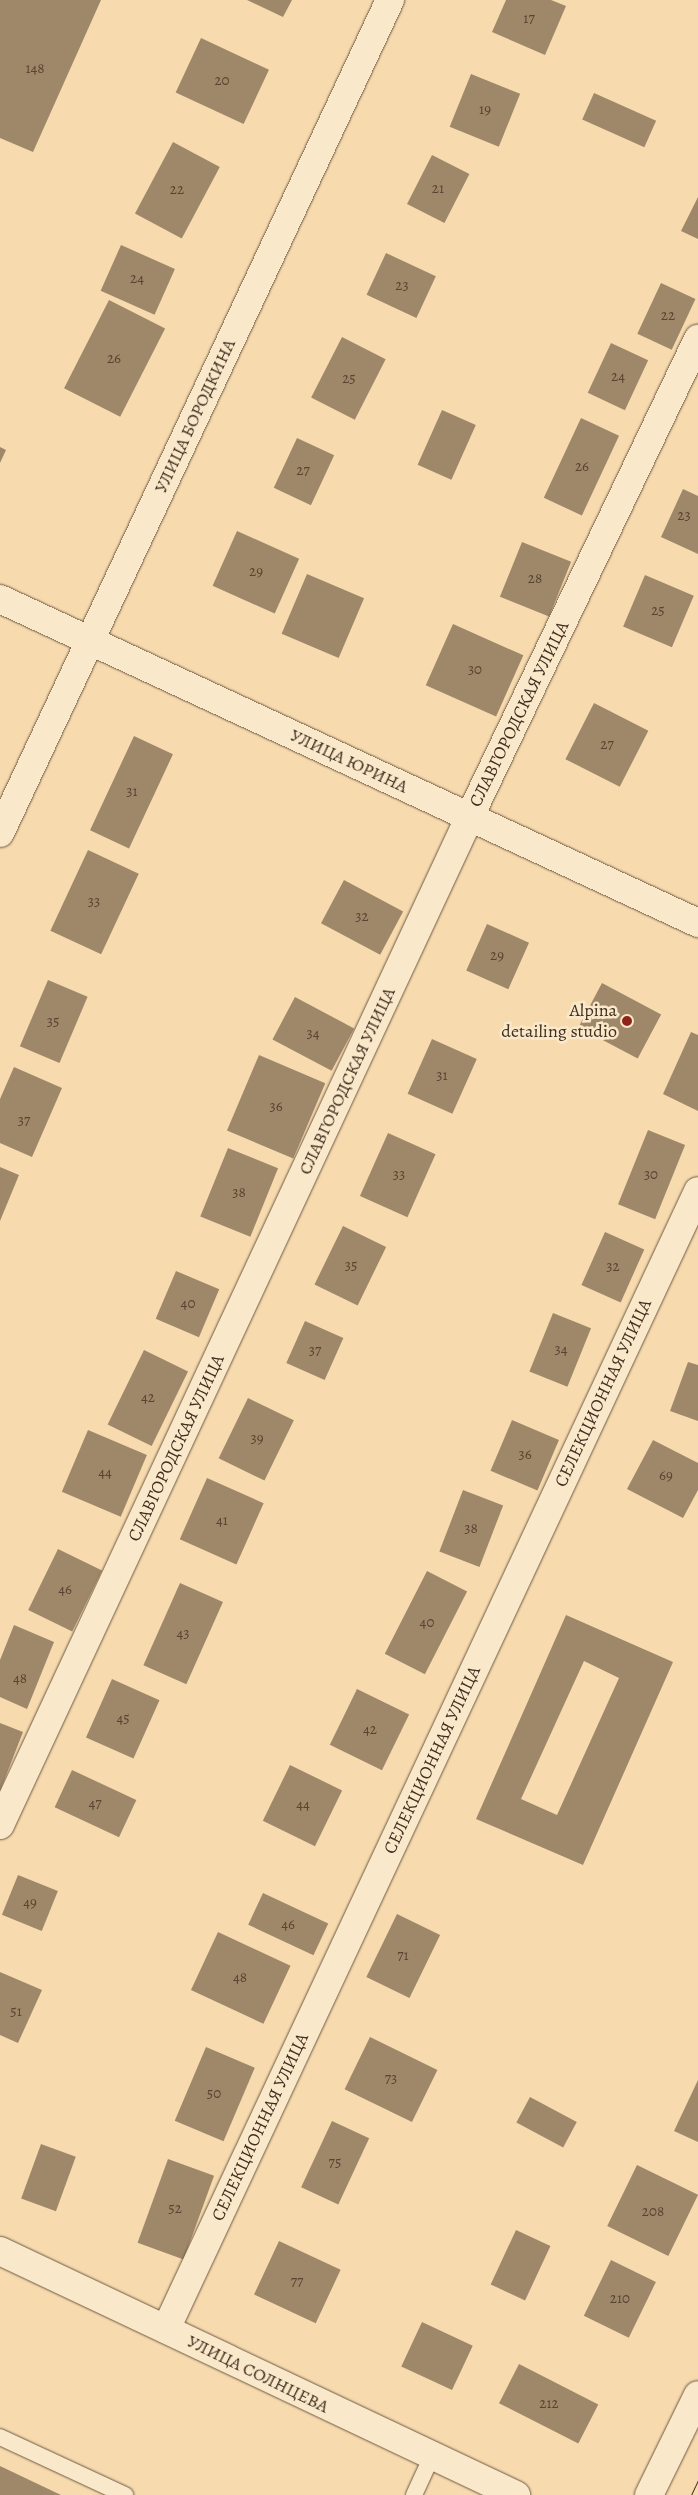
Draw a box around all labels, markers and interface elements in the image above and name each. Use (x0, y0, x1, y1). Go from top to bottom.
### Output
house number: 17 (523, 10, 535, 28)
house number: 148 (25, 60, 45, 78)
house number: 20 (214, 72, 230, 90)
house number: 19 (479, 101, 491, 119)
house number: 21 (432, 180, 444, 198)
house number: 22 (170, 181, 184, 199)
house number: 24 (130, 270, 144, 288)
house number: 23 (395, 277, 409, 295)
house number: 22 (661, 307, 675, 325)
street label: УЛИЦА БОРОДКИНА (150, 336, 240, 496)
house number: 26 (107, 350, 121, 368)
house number: 24 (611, 368, 625, 386)
house number: 25 (342, 370, 356, 388)
house number: 26 (575, 458, 589, 476)
house number: 27 (296, 462, 310, 480)
house number: 23 (677, 507, 691, 525)
house number: 29 (249, 563, 263, 581)
house number: 28 (528, 570, 542, 588)
house number: 25 (651, 602, 665, 620)
street label: СЛАВГОРОДСКАЯ УЛИЦА (465, 618, 573, 810)
house number: 30 (468, 661, 482, 679)
street label: УЛИЦА ЮРИНА (287, 724, 411, 798)
house number: 27 (600, 736, 614, 754)
house number: 31 (126, 783, 138, 801)
house number: 33 (88, 893, 100, 911)
house number: 32 (355, 908, 369, 926)
house number: 29 (490, 947, 504, 965)
street label: СЛАВГОРОДСКАЯ УЛИЦА (294, 984, 400, 1178)
place label: Alpina detailing studio (501, 1000, 617, 1042)
house number: 35 (47, 1013, 59, 1031)
marker: Alpina detailing studio (621, 1015, 633, 1027)
house number: 34 (306, 1025, 320, 1043)
house number: 31 (436, 1067, 448, 1085)
house number: 36 (269, 1098, 283, 1116)
house number: 37 (18, 1112, 30, 1130)
house number: 33 (393, 1166, 405, 1184)
house number: 30 (644, 1166, 658, 1184)
house number: 38 (232, 1184, 246, 1202)
house number: 35 (345, 1257, 357, 1275)
house number: 32 (606, 1258, 620, 1276)
house number: 40 (181, 1295, 195, 1313)
street label: СЕЛЕКЦИОННАЯ УЛИЦА (550, 1296, 656, 1490)
house number: 34 (554, 1341, 568, 1359)
house number: 37 (309, 1342, 321, 1360)
street label: СЛАВГОРОДСКАЯ УЛИЦА (123, 1351, 229, 1545)
house number: 42 (141, 1389, 155, 1407)
house number: 39 (250, 1430, 264, 1448)
house number: 36 (518, 1446, 532, 1464)
house number: 44 (98, 1464, 112, 1482)
house number: 69 (659, 1467, 673, 1485)
house number: 41 (216, 1512, 228, 1530)
house number: 38 (464, 1520, 478, 1538)
house number: 46 (58, 1581, 72, 1599)
house number: 40 (420, 1614, 434, 1632)
house number: 43 (176, 1625, 190, 1643)
street label: СЕЛЕКЦИОННАЯ УЛИЦА (379, 1663, 485, 1857)
house number: 48 (13, 1670, 27, 1688)
house number: 45 (116, 1710, 130, 1728)
house number: 42 (363, 1721, 377, 1739)
house number: 47 (88, 1795, 102, 1813)
house number: 44 (296, 1796, 310, 1814)
house number: 49 (23, 1894, 37, 1912)
house number: 46 (281, 1916, 295, 1934)
house number: 71 (397, 1947, 409, 1965)
house number: 48 (233, 1969, 247, 1987)
house number: 51 (10, 2003, 22, 2021)
street label: СЕЛЕКЦИОННАЯ УЛИЦА (207, 2030, 313, 2224)
house number: 73 (385, 2070, 397, 2088)
house number: 50 (207, 2085, 221, 2103)
house number: 75 (329, 2154, 341, 2172)
house number: 52 (168, 2200, 182, 2218)
house number: 208 (642, 2203, 664, 2221)
house number: 77 (291, 2273, 303, 2291)
house number: 210 (610, 2290, 630, 2308)
street label: УЛИЦА СОЛНЦЕВА (184, 2330, 332, 2418)
house number: 212 (539, 2395, 559, 2413)

